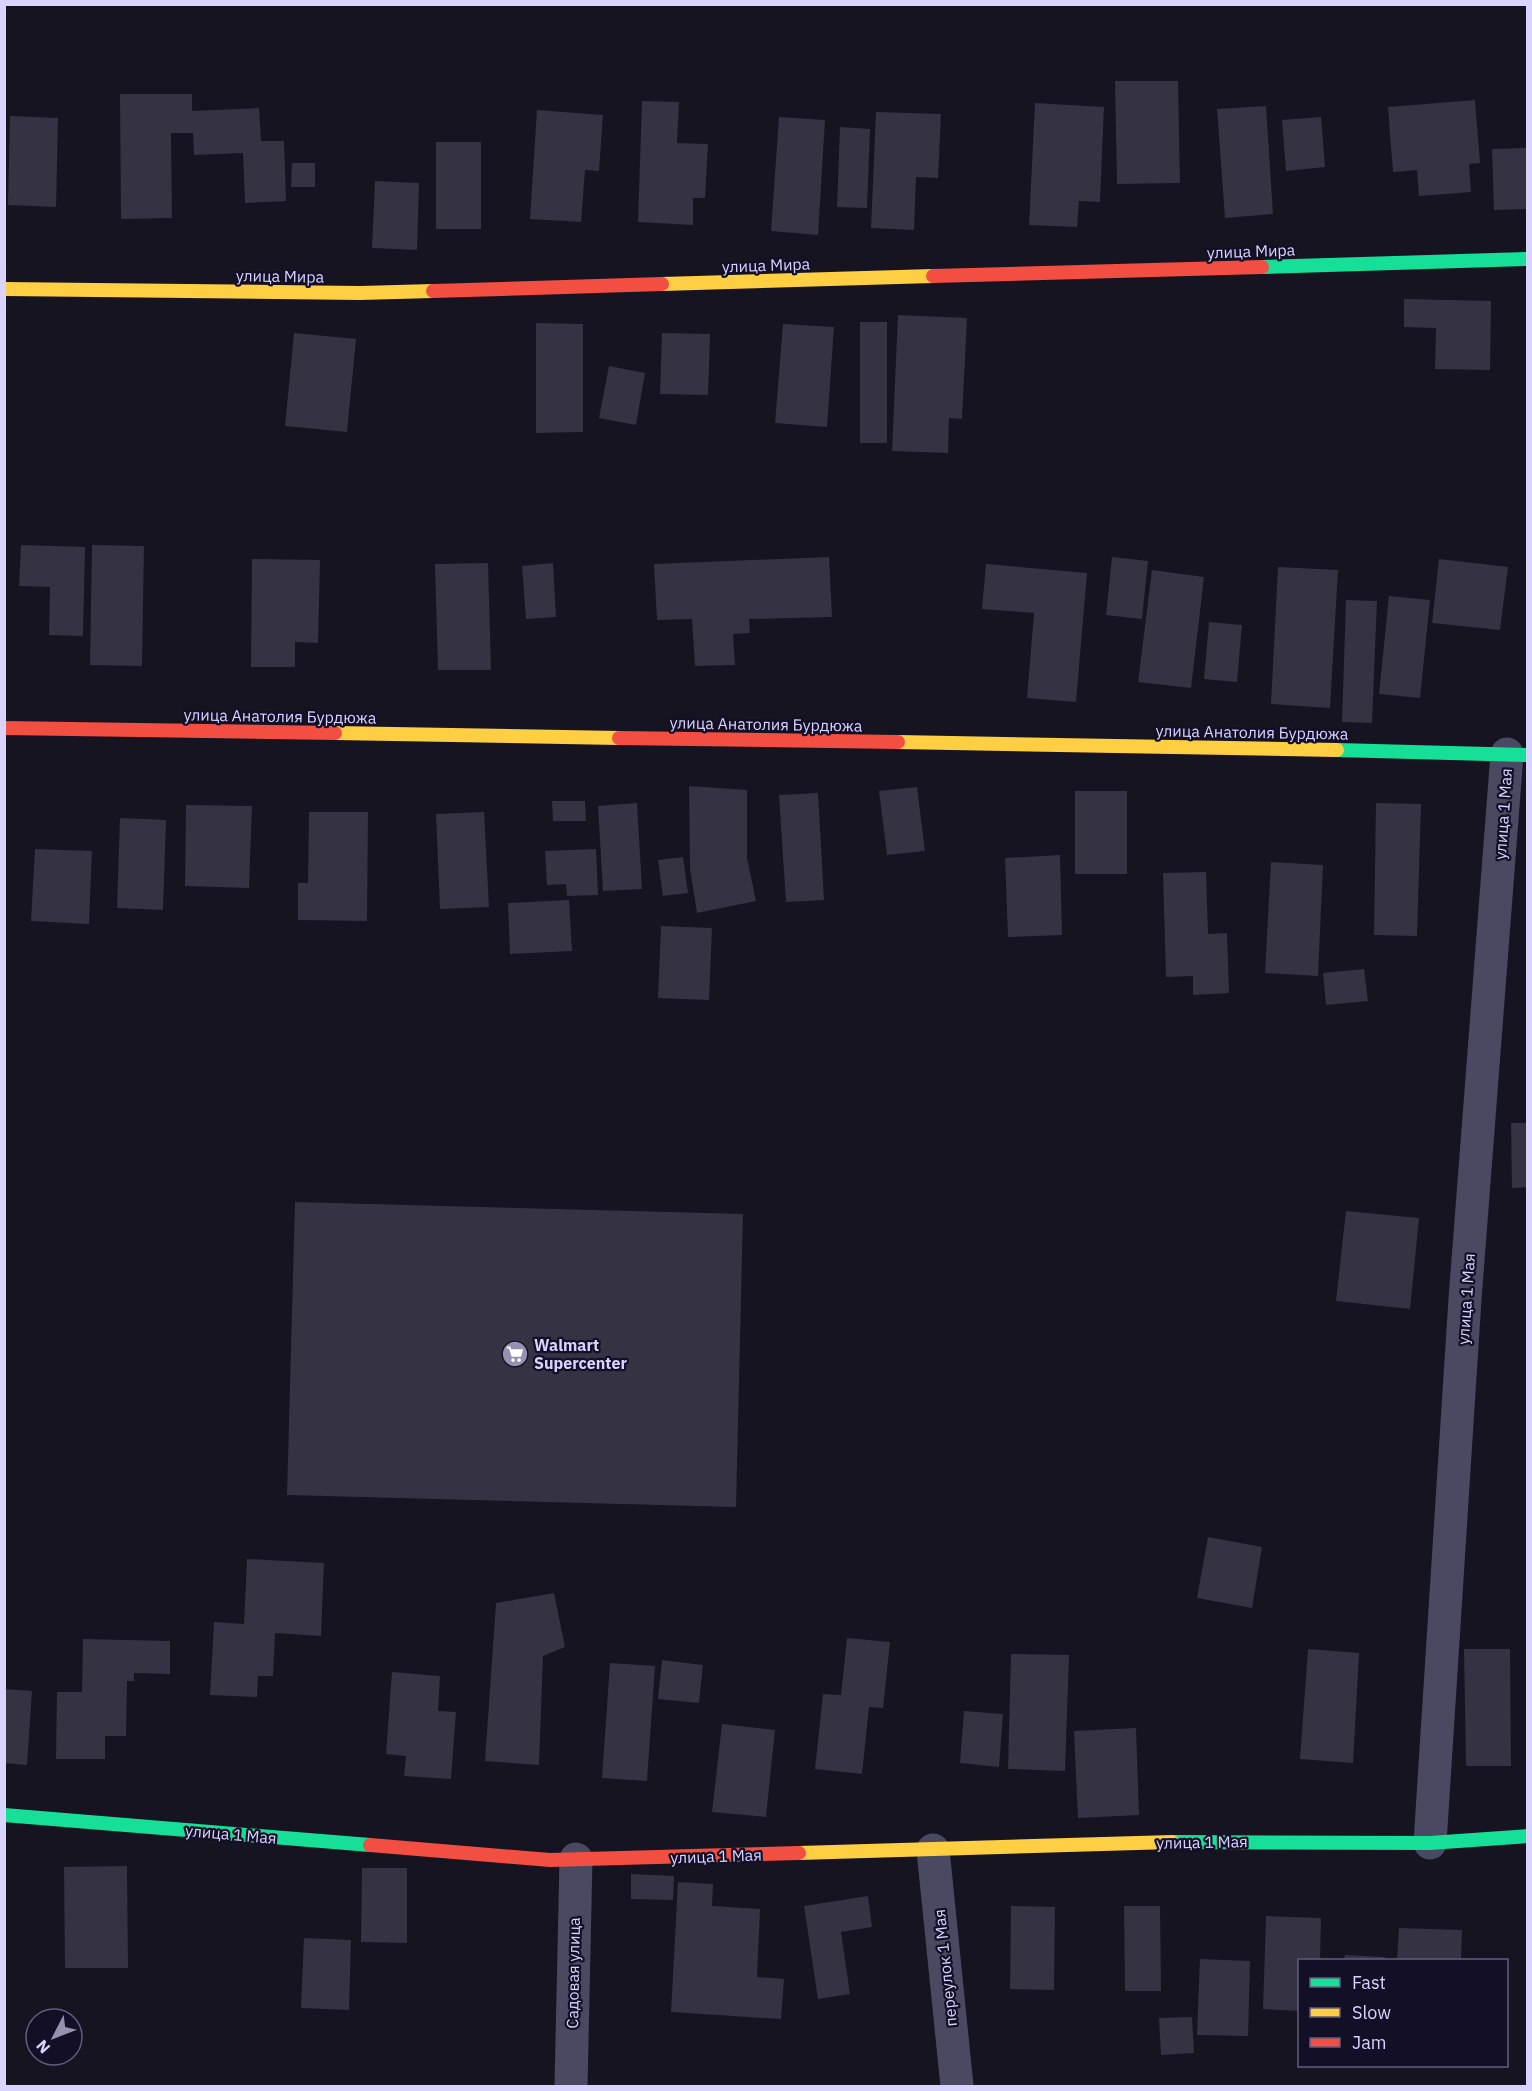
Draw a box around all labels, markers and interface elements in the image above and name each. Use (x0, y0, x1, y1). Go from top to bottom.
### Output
street label: улица Мира (1207, 239, 1296, 263)
street label: улица Мира (722, 253, 811, 277)
street label: улица Мира (236, 265, 325, 287)
street label: улица Анатолия Бурдюжа (183, 704, 377, 728)
street label: улица Анатолия Бурдюжа (669, 712, 863, 736)
street label: улица Анатолия Бурдюжа (1155, 720, 1349, 744)
street label: улица 1 Мая (1490, 768, 1516, 860)
street label: улица 1 Мая (1453, 1253, 1479, 1345)
place label: Walmart Supercenter (534, 1335, 627, 1373)
supermarket icon: Walmart Supercenter (500, 1339, 530, 1369)
street label: улица 1 Мая (185, 1820, 277, 1848)
street label: улица 1 Мая (1156, 1831, 1248, 1853)
street label: улица 1 Мая (670, 1844, 762, 1868)
street label: переулок 1 Мая (929, 1908, 961, 2028)
street label: Садовая улица (562, 1917, 584, 2029)
legend (1298, 1959, 1508, 2067)
text: Fast (1352, 1971, 1386, 1994)
text: Slow (1352, 2001, 1391, 2024)
north arrow (24, 2007, 84, 2067)
text: Jam (1352, 2031, 1387, 2054)
text: N (32, 2036, 54, 2058)

